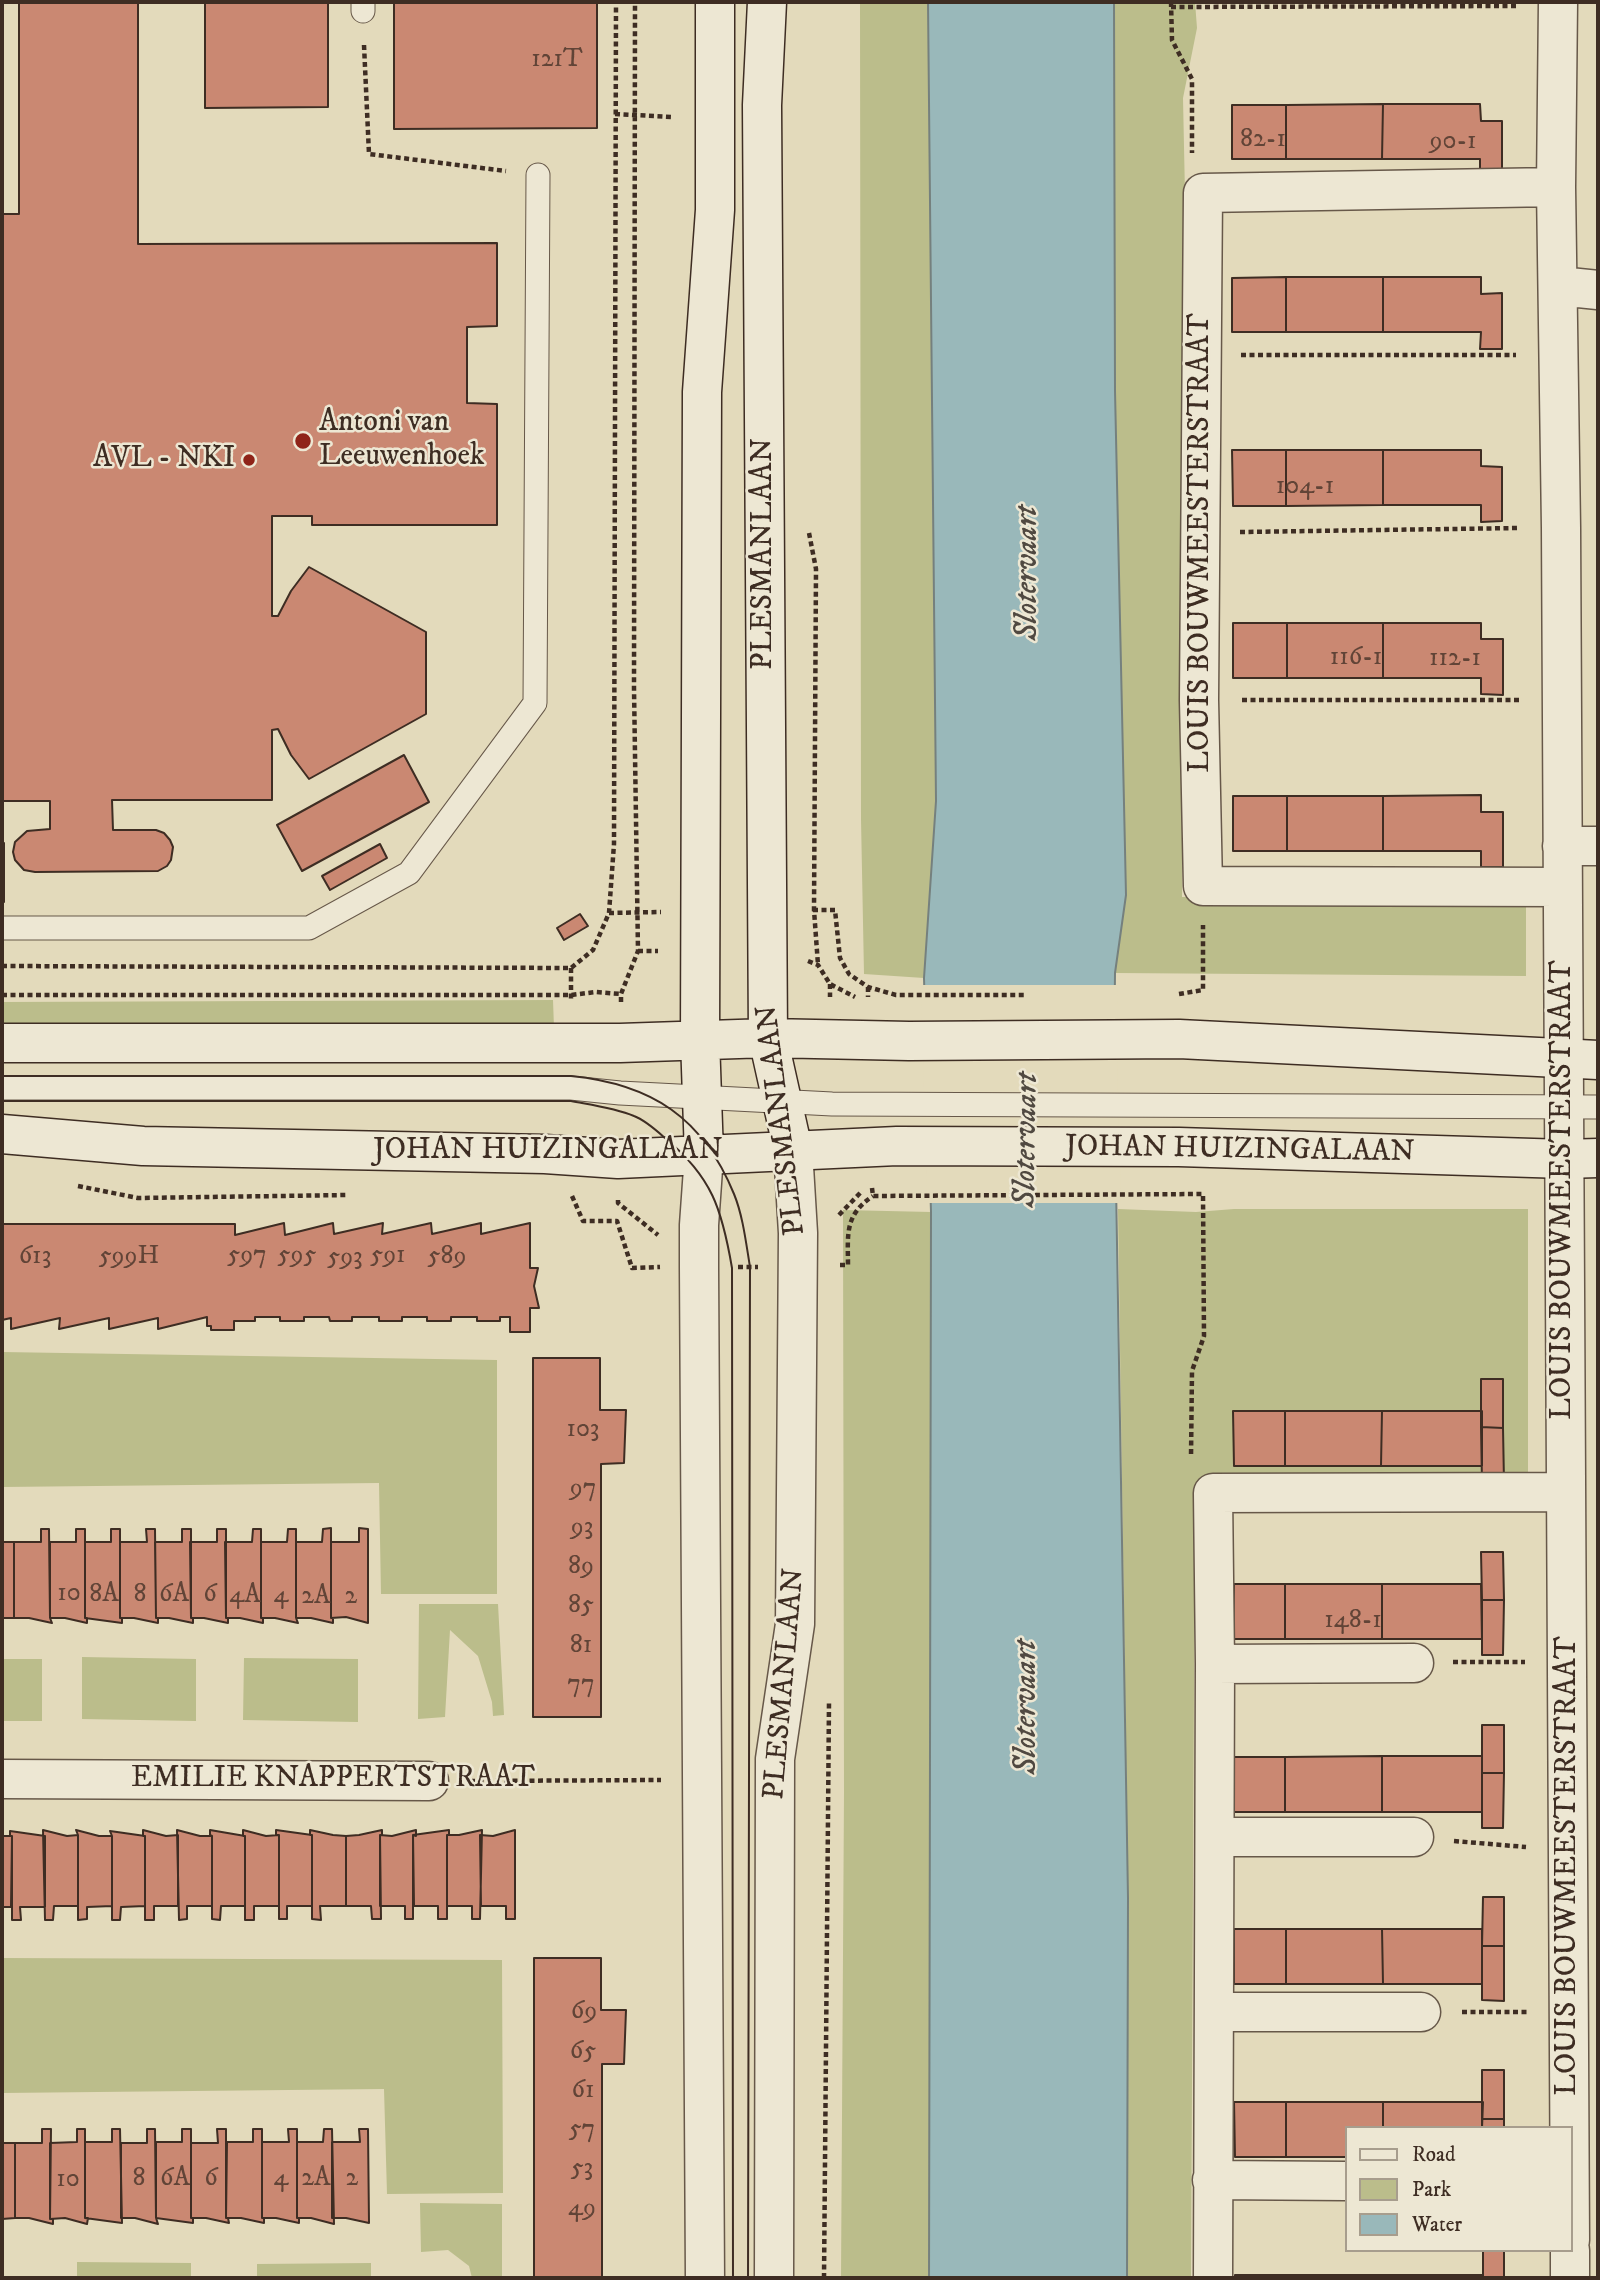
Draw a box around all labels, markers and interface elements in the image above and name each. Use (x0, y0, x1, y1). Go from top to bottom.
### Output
house number: 121T (531, 45, 583, 77)
house number: 82-1 (1240, 125, 1286, 157)
house number: 90-1 (1429, 127, 1477, 159)
street label: LOUIS BOUWMEESTERSTRAAT (1184, 313, 1220, 773)
place label: Antoni van Leeuwenhoek (319, 406, 485, 476)
marker: Antoni van Leeuwenhoek (293, 431, 313, 451)
street label: PLESMANLAAN (747, 438, 783, 670)
place label: AVL - NKI (93, 442, 235, 478)
marker: AVL - NKI (241, 452, 257, 468)
house number: 104-1 (1276, 472, 1334, 504)
water label: Slotervaart (1010, 505, 1048, 641)
house number: 116-1 (1330, 643, 1382, 675)
house number: 112-1 (1429, 644, 1481, 676)
street label: LOUIS BOUWMEESTERSTRAAT (1546, 960, 1582, 1420)
street label: PLESMANLAAN (751, 1003, 815, 1237)
water label: Slotervaart (1008, 1072, 1048, 1208)
street label: JOHAN HUIZINGALAAN (1065, 1130, 1415, 1172)
street label: JOHAN HUIZINGALAAN (373, 1134, 723, 1170)
house number: 597 (227, 1241, 267, 1273)
house number: 595 (278, 1241, 316, 1273)
house number: 591 (370, 1241, 406, 1273)
house number: 613 (19, 1242, 51, 1274)
house number: 599H (99, 1242, 159, 1274)
house number: 589 (428, 1242, 466, 1274)
house number: 593 (327, 1243, 363, 1275)
house number: 103 (566, 1415, 600, 1447)
house number: 97 (570, 1474, 596, 1506)
house number: 93 (571, 1513, 593, 1545)
house number: 89 (568, 1552, 594, 1584)
street label: PLESMANLAAN (758, 1567, 814, 1801)
house number: 10 (57, 1579, 81, 1611)
house number: 8A (89, 1580, 119, 1612)
house number: 8 (133, 1580, 147, 1612)
house number: 6A (159, 1580, 189, 1612)
house number: 6 (203, 1580, 217, 1612)
house number: 4A (229, 1581, 261, 1613)
house number: 4 (274, 1581, 288, 1613)
house number: 2A (301, 1582, 331, 1614)
house number: 2 (345, 1582, 357, 1614)
house number: 85 (568, 1591, 594, 1623)
house number: 148-1 (1324, 1606, 1382, 1638)
house number: 81 (570, 1631, 592, 1663)
street label: LOUIS BOUWMEESTERSTRAAT (1551, 1636, 1587, 2096)
water label: Slotervaart (1009, 1639, 1047, 1775)
house number: 77 (567, 1670, 595, 1702)
street label: EMILIE KNAPPERTSTRAAT (131, 1762, 535, 1798)
house number: 69 (571, 1997, 597, 2029)
house number: 65 (570, 2037, 596, 2069)
house number: 61 (572, 2076, 594, 2108)
house number: 57 (569, 2115, 595, 2147)
legend (1344, 2126, 1572, 2252)
text: Road (1412, 2142, 1456, 2168)
house number: 53 (571, 2154, 593, 2186)
house number: 8 (132, 2164, 146, 2196)
house number: 6A (160, 2164, 190, 2196)
house number: 6 (204, 2164, 218, 2196)
house number: 4 (274, 2164, 288, 2196)
house number: 2A (301, 2164, 331, 2196)
house number: 2 (346, 2164, 358, 2196)
house number: 10 (56, 2165, 80, 2197)
text: Park (1412, 2177, 1451, 2203)
house number: 49 (568, 2194, 596, 2226)
text: Water (1412, 2212, 1462, 2238)

